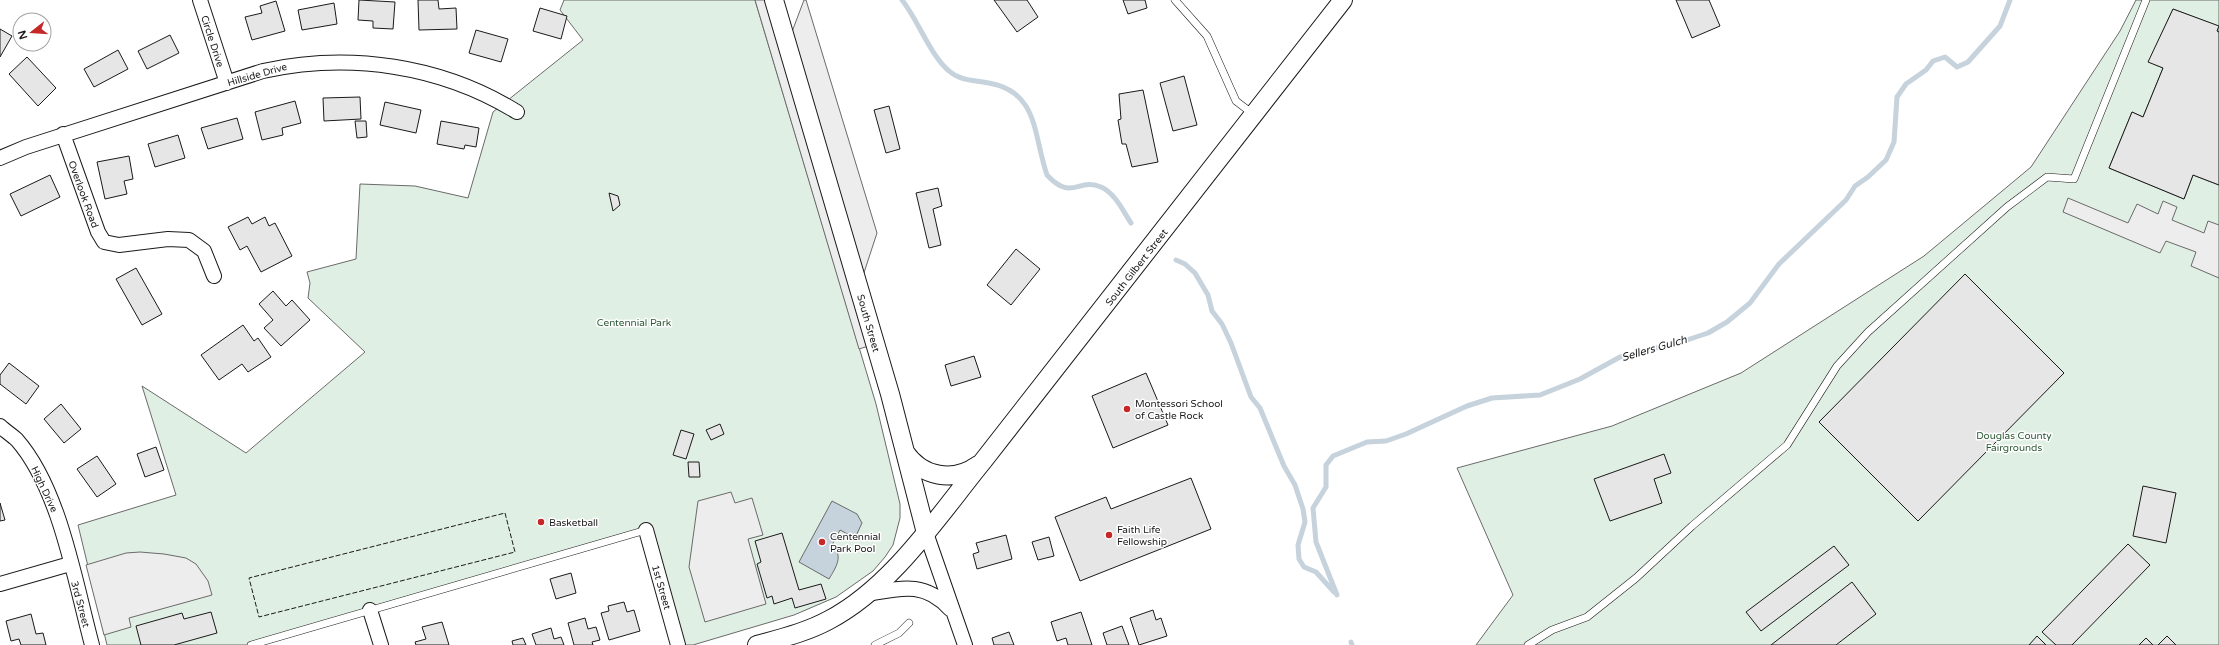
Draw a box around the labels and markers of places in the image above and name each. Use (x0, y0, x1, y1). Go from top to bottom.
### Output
place label: Montessori School of Castle Rock (1135, 398, 1223, 422)
marker: Montessori School of Castle Rock (1122, 404, 1132, 414)
marker: Basketball (536, 517, 546, 527)
place label: Basketball (549, 517, 598, 529)
place label: Faith Life Fellowship (1117, 524, 1167, 548)
marker: Faith Life Fellowship (1104, 530, 1114, 540)
place label: Centennial Park Pool (830, 531, 881, 555)
marker: Centennial Park Pool (817, 537, 827, 547)

